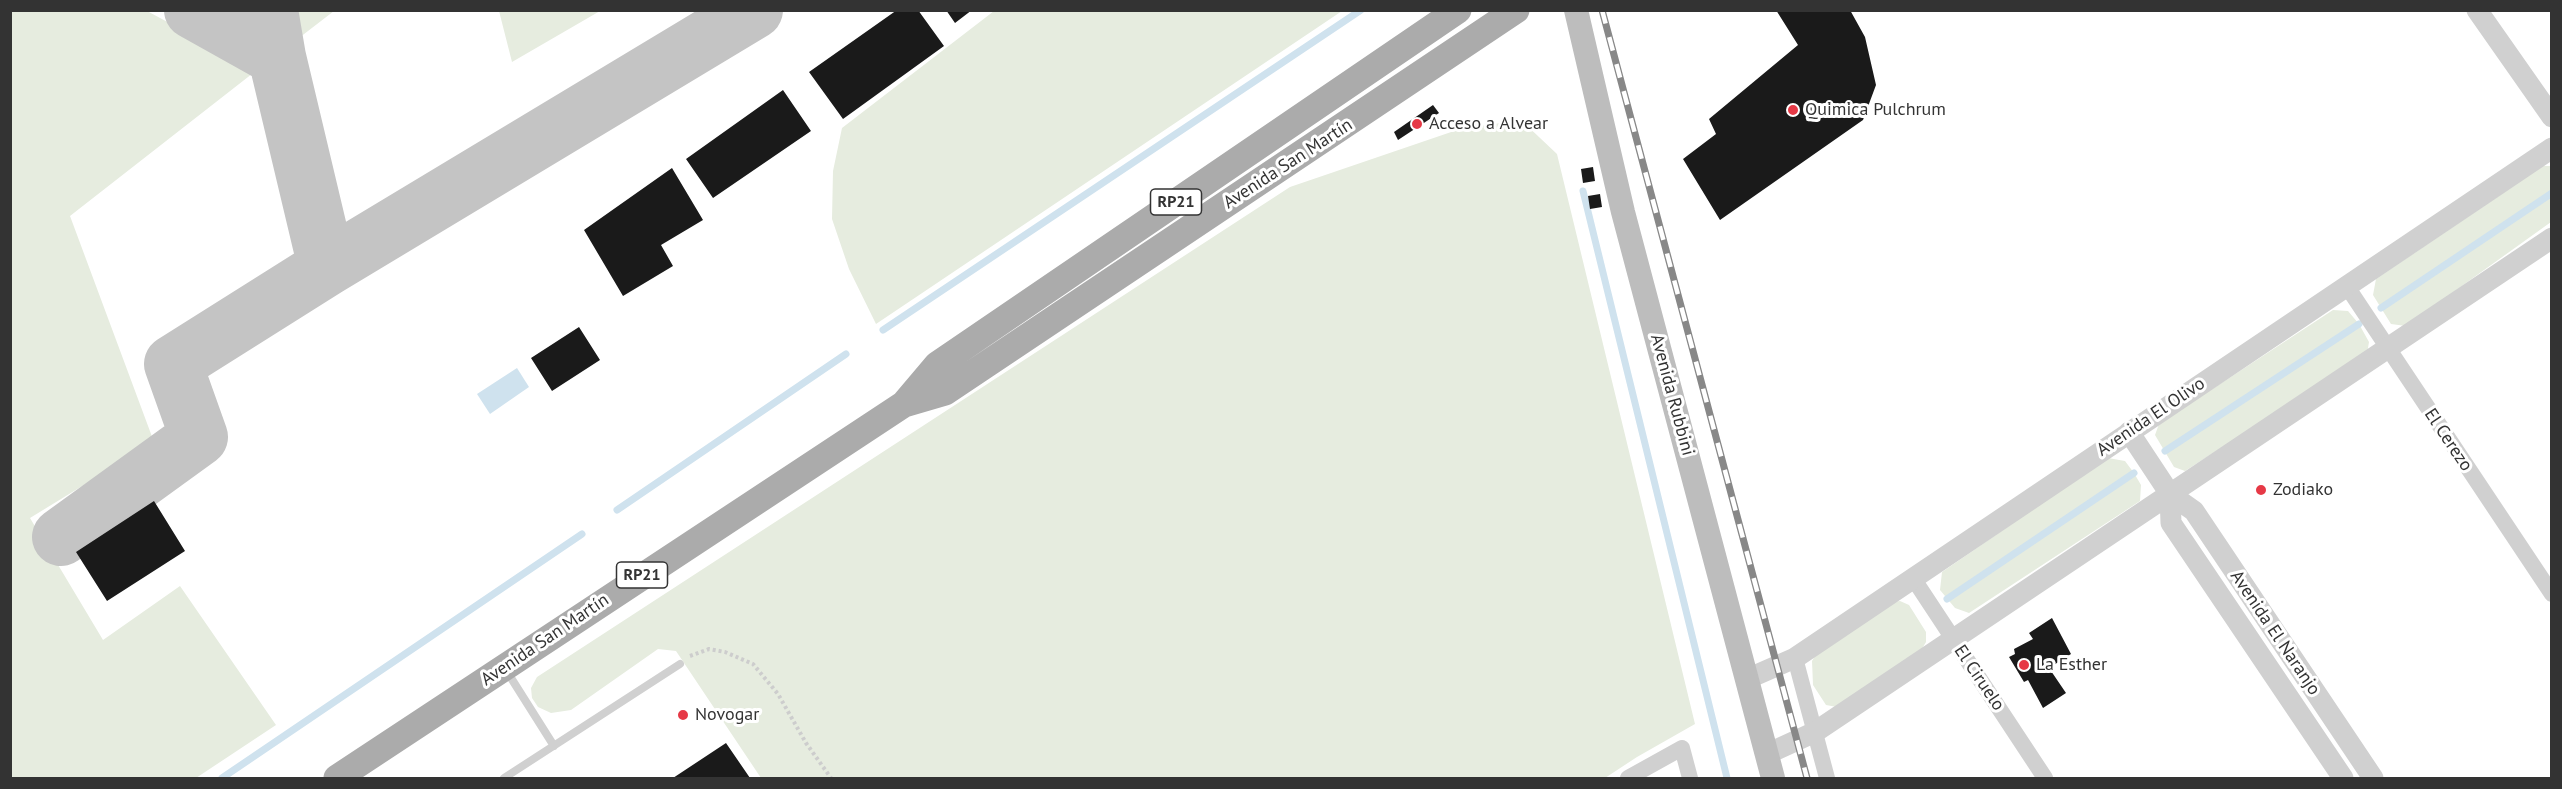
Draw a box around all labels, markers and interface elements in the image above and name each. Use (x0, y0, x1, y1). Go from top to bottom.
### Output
place label: Quimica Pulchrum (1805, 99, 1946, 121)
marker: Quimica Pulchrum (1786, 103, 1800, 117)
place label: Acceso a Alvear (1429, 113, 1548, 135)
street label: Avenida San Martín (1219, 114, 1357, 214)
marker: Acceso a Alvear (1410, 117, 1424, 131)
road number: RP21 (1150, 189, 1202, 215)
street label: Avenida Rubbini (1645, 332, 1699, 458)
street label: Avenida El Olivo (2093, 373, 2209, 461)
street label: El Cerezo (2419, 405, 2477, 475)
place label: Zodiako (2273, 479, 2333, 501)
marker: Zodiako (2254, 483, 2268, 497)
road number: RP21 (616, 562, 668, 588)
street label: Avenida El Naranjo (2225, 567, 2325, 699)
street label: Avenida San Martín (477, 589, 613, 691)
street label: El Ciruelo (1949, 641, 2009, 715)
place label: La Esther (2036, 654, 2107, 676)
marker: La Esther (2017, 658, 2031, 672)
place label: Novogar (695, 704, 759, 726)
marker: Novogar (676, 708, 690, 722)

